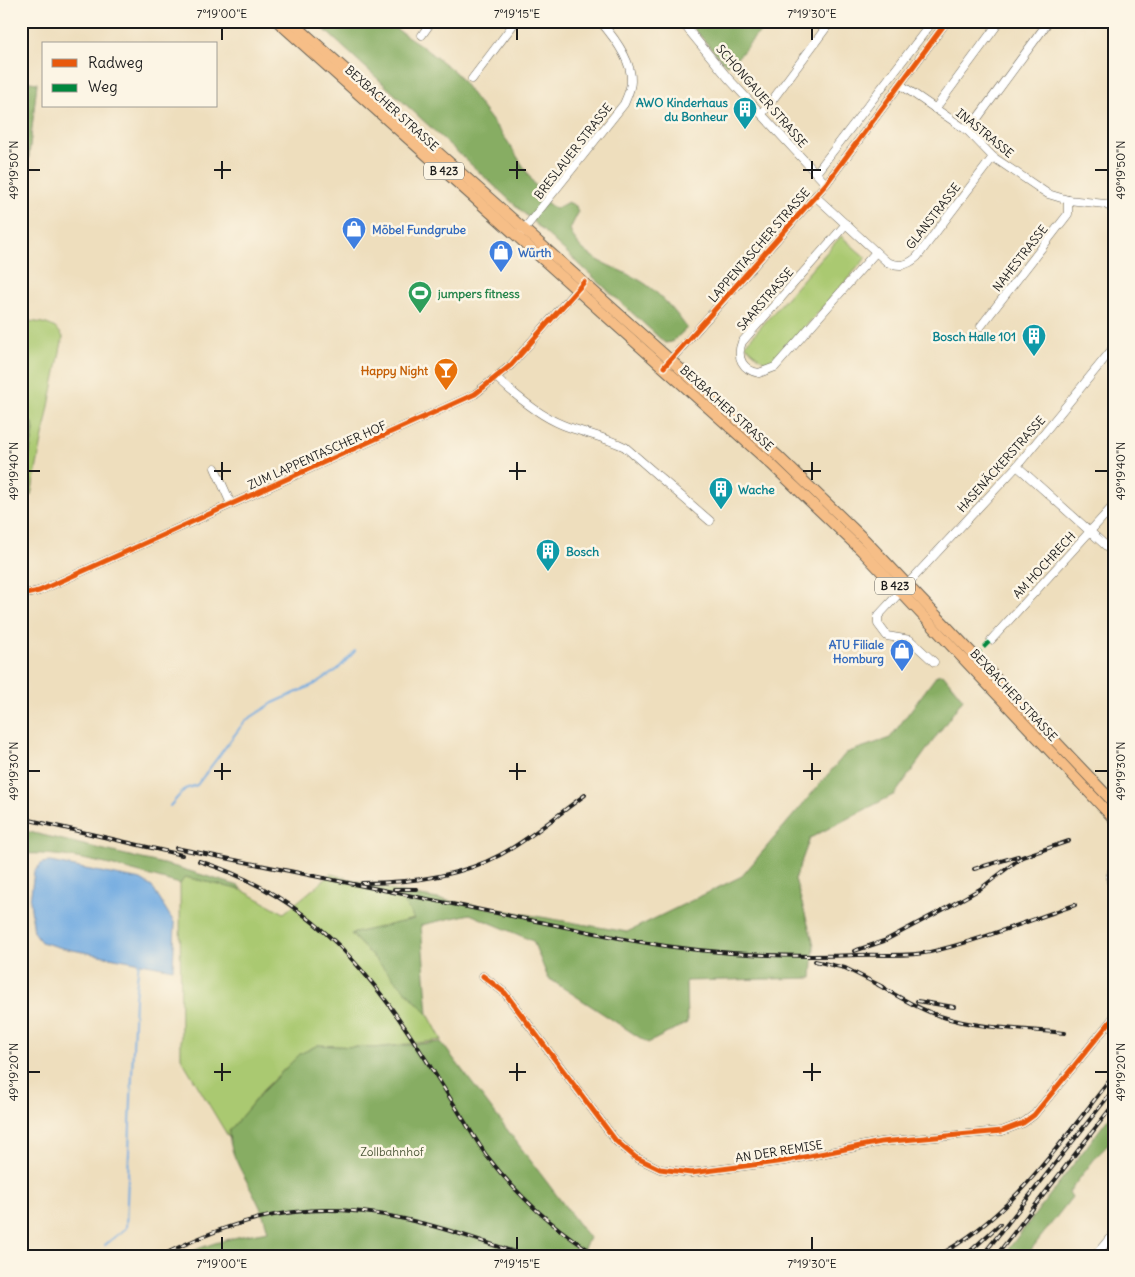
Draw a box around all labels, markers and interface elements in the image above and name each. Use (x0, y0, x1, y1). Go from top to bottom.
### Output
text: 7°19'00"E (197, 6, 247, 21)
text: 7°19'15"E (494, 6, 540, 21)
text: 7°19'30"E (787, 6, 837, 21)
street label: SCHONGAUER STRASSE (713, 41, 811, 151)
legend (42, 42, 218, 108)
text: Radweg (88, 53, 143, 72)
street label: BEXBACHER STRASSE (342, 62, 442, 154)
text: Weg (88, 77, 118, 96)
place label: AWO Kinderhaus du Bonheur (636, 95, 729, 124)
building icon: AWO Kinderhaus du Bonheur (732, 96, 758, 130)
street label: BRESLAUER STRASSE (531, 100, 615, 202)
street label: INASTRASSE (953, 105, 1017, 161)
text: 49°19'50"N (6, 141, 21, 199)
text: 49°19'50"N (1113, 141, 1128, 199)
road number: B 423 (424, 162, 464, 180)
street label: GLANSTRASSE (903, 180, 963, 252)
street label: LAPPENTASCHER STRASSE (705, 185, 813, 305)
shop icon: Möbel Fundgrube (341, 216, 367, 250)
place label: Möbel Fundgrube (372, 222, 467, 238)
street label: NAHESTRASSE (989, 222, 1051, 294)
shop icon: Würth (488, 239, 514, 273)
place label: Würth (518, 245, 552, 260)
street label: SAARSTRASSE (734, 264, 796, 334)
sports icon: jumpers fitness (407, 280, 433, 314)
place label: jumpers fitness (437, 286, 520, 302)
building icon: Bosch Halle 101 (1021, 323, 1047, 357)
place label: Bosch Halle 101 (932, 329, 1016, 344)
bar icon: Happy Night (433, 357, 459, 391)
street label: BEXBACHER STRASSE (677, 362, 777, 454)
place label: Happy Night (361, 363, 429, 379)
street label: HASENÄCKERSTRASSE (954, 413, 1048, 515)
street label: ZUM LAPPENTASCHER HOF (245, 417, 389, 492)
text: 49°19'40"N (6, 442, 21, 500)
text: 49°19'40"N (1113, 442, 1128, 500)
building icon: Wache (708, 476, 734, 510)
place label: Wache (738, 482, 775, 497)
street label: AM HOCHRECH (1009, 528, 1079, 601)
building icon: Bosch (535, 538, 561, 572)
place label: Bosch (566, 544, 599, 559)
road number: B 423 (875, 578, 915, 594)
place label: ATU Filiale Homburg (829, 637, 885, 667)
shop icon: ATU Filiale Homburg (889, 638, 915, 672)
street label: BEXBACHER STRASSE (967, 646, 1061, 744)
text: 49°19'30"N (6, 742, 21, 800)
text: 49°19'30"N (1113, 742, 1128, 800)
text: 49°19'20"N (6, 1043, 21, 1101)
text: 49°19'20"N (1113, 1043, 1128, 1101)
street label: AN DER REMISE (734, 1137, 824, 1165)
park label: Zollbahnhof (360, 1144, 425, 1159)
text: 7°19'00"E (197, 1256, 247, 1271)
text: 7°19'15"E (494, 1256, 540, 1271)
text: 7°19'30"E (787, 1256, 837, 1271)

